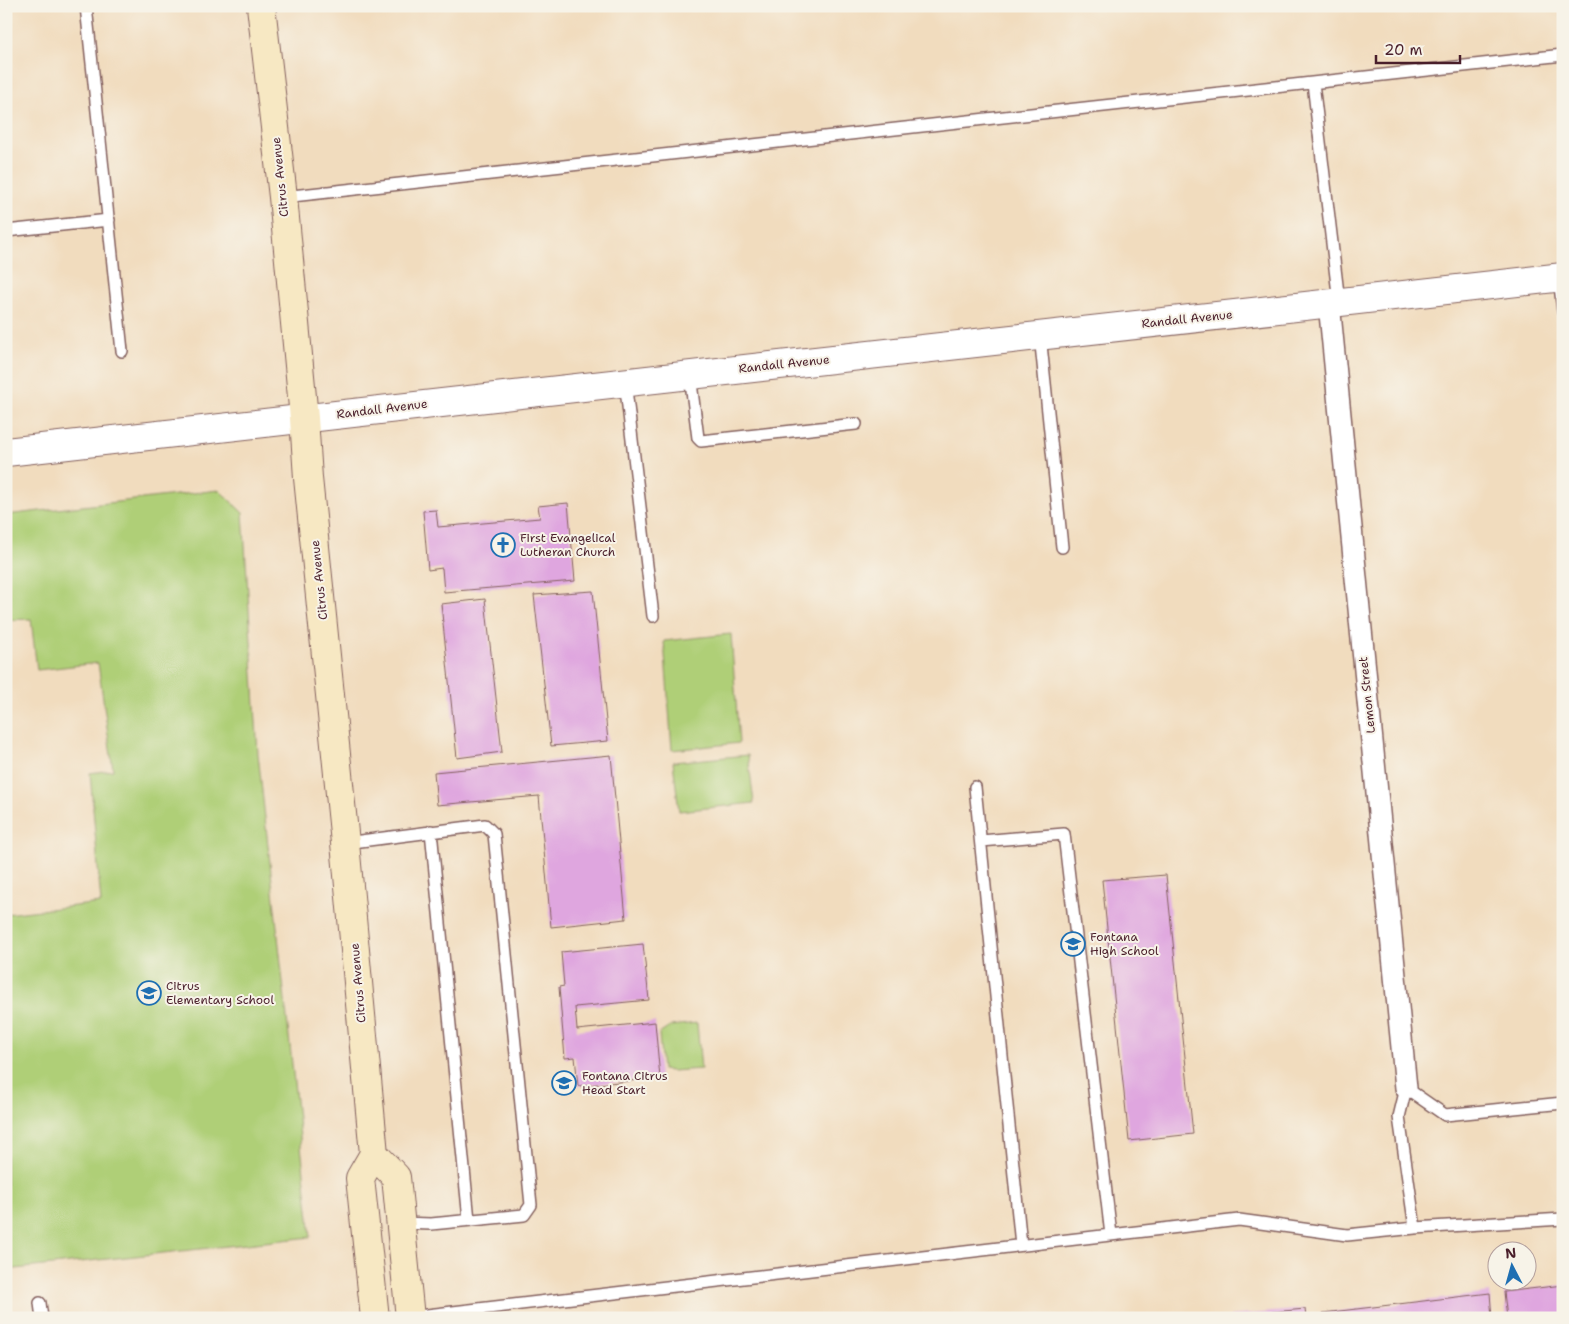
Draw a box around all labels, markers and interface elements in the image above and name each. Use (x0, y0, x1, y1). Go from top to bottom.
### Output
scale bar (1376, 32, 1460, 64)
text: 20 m (1384, 40, 1423, 60)
street label: Citrus Avenue (268, 136, 292, 218)
street label: Randall Avenue (1141, 306, 1234, 332)
street label: Randall Avenue (738, 351, 831, 377)
street label: Randall Avenue (336, 395, 429, 423)
place label: First Evangelical Lutheran Church (520, 530, 616, 560)
church icon: First Evangelical Lutheran Church (490, 532, 516, 558)
street label: Citrus Avenue (307, 539, 331, 621)
street label: Lemon Street (1355, 656, 1379, 734)
place label: Fontana High School (1090, 929, 1159, 959)
school or university icon: Fontana High School (1060, 931, 1086, 957)
street label: Citrus Avenue (347, 942, 369, 1024)
place label: Citrus Elementary School (166, 978, 274, 1008)
school or university icon: Citrus Elementary School (136, 980, 162, 1006)
place label: Fontana Citrus Head Start (582, 1068, 668, 1098)
school or university icon: Fontana Citrus Head Start (551, 1070, 577, 1096)
north arrow (1486, 1242, 1536, 1292)
text: N (1504, 1244, 1517, 1263)

